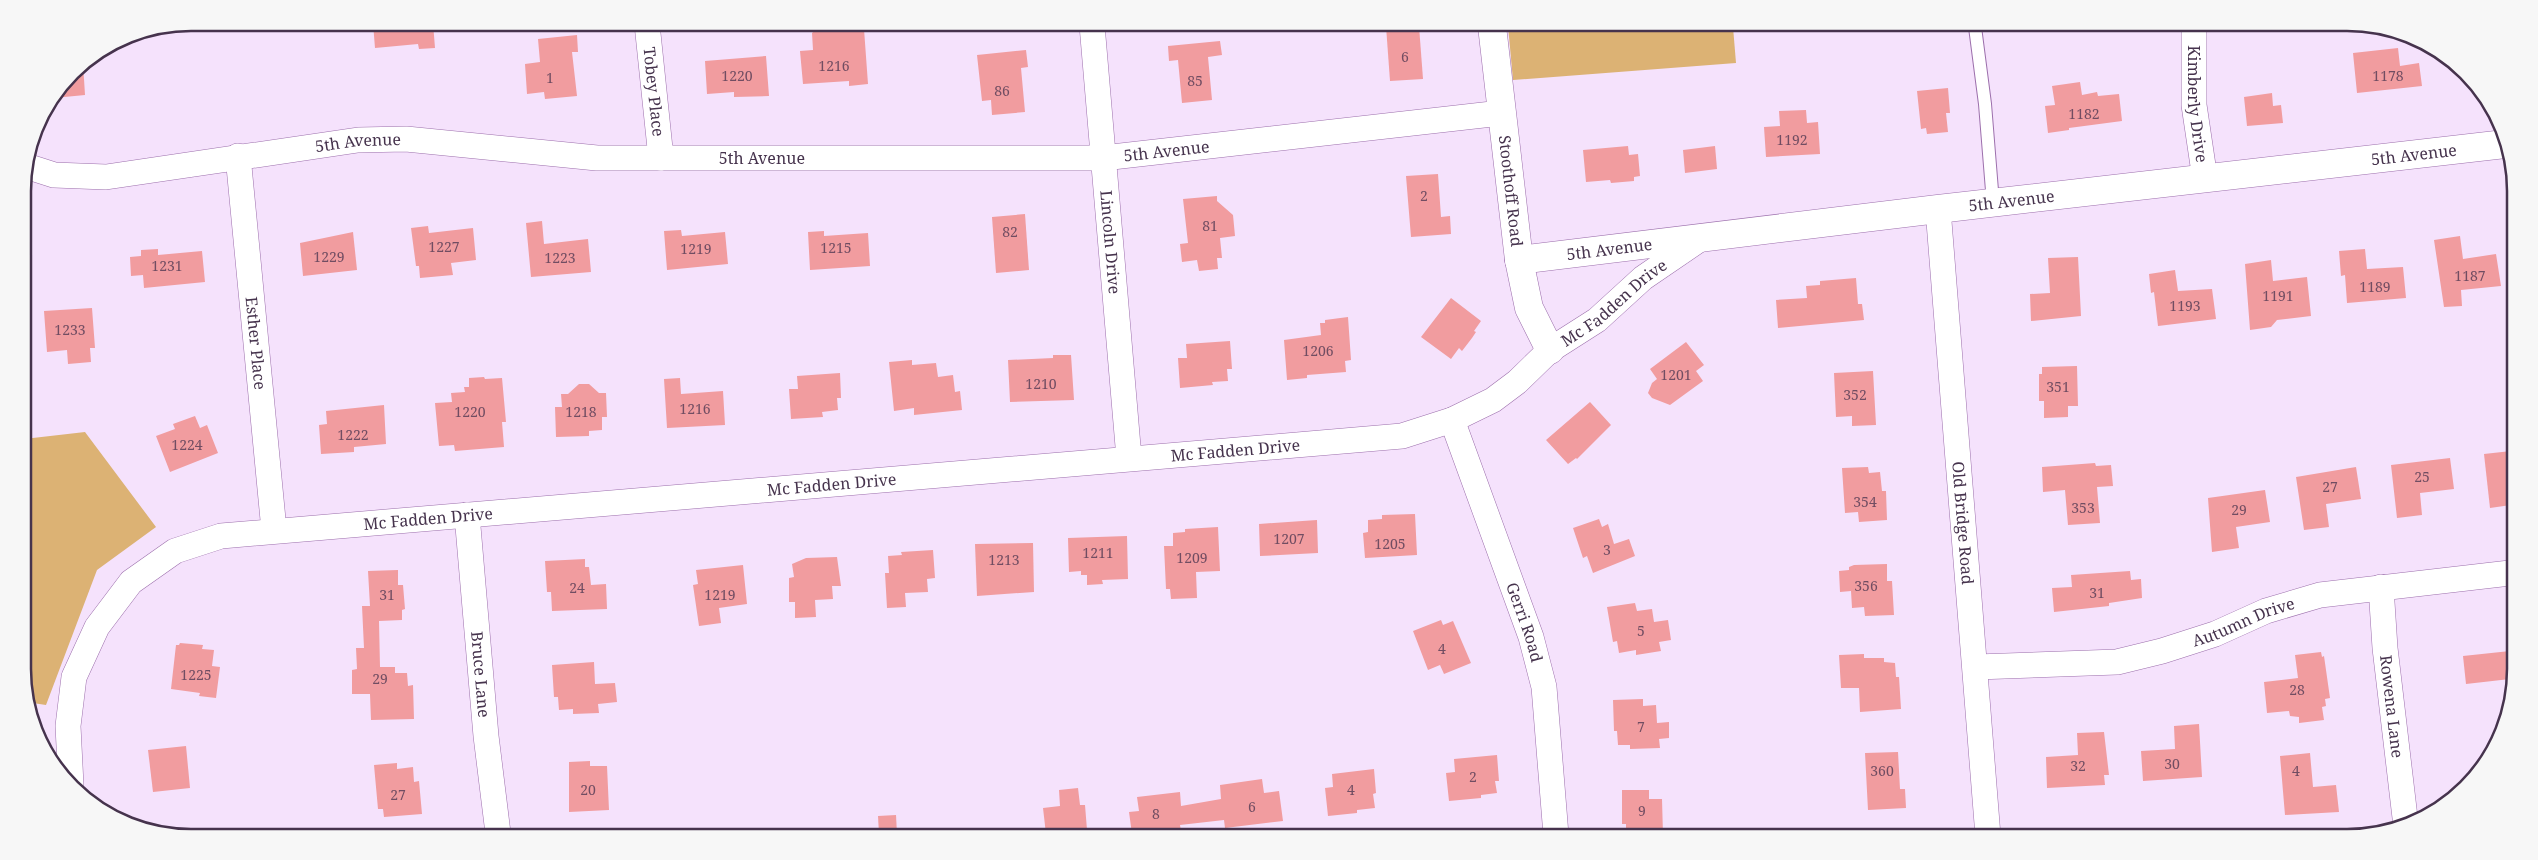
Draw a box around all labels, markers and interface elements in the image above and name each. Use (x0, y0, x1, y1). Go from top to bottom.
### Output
street label: Kimberly Drive (2183, 45, 2213, 164)
street label: Tobey Place (638, 46, 670, 138)
house number: 6 (1401, 47, 1409, 66)
house number: 1216 (818, 56, 850, 75)
house number: 1220 (721, 66, 753, 85)
house number: 1178 (2372, 66, 2404, 85)
house number: 1 (546, 68, 554, 87)
house number: 85 (1187, 71, 1203, 90)
house number: 86 (994, 81, 1010, 100)
house number: 1182 (2068, 104, 2100, 123)
street label: 5th Avenue (314, 128, 401, 157)
house number: 1192 (1776, 130, 1808, 149)
street label: Stoothoff Road (1494, 134, 1528, 248)
street label: 5th Avenue (1122, 135, 1211, 167)
street label: 5th Avenue (2370, 139, 2458, 170)
street label: 5th Avenue (719, 147, 805, 169)
street label: 5th Avenue (1967, 185, 2055, 216)
house number: 2 (1420, 186, 1428, 205)
street label: Lincoln Drive (1095, 189, 1126, 295)
house number: 81 (1202, 216, 1218, 235)
house number: 82 (1002, 222, 1018, 241)
street label: 5th Avenue (1565, 233, 1653, 265)
house number: 1227 (428, 237, 460, 256)
house number: 1215 (820, 238, 852, 257)
house number: 1219 (680, 239, 712, 258)
house number: 1229 (313, 247, 345, 266)
house number: 1223 (544, 248, 576, 267)
street label: Mc Fadden Drive (1556, 254, 1671, 351)
house number: 1231 (151, 256, 183, 275)
house number: 1187 (2454, 266, 2486, 285)
house number: 1189 (2359, 277, 2391, 296)
house number: 1191 (2262, 286, 2294, 305)
street label: Esther Place (241, 296, 271, 391)
house number: 1193 (2169, 296, 2201, 315)
house number: 1233 (54, 320, 86, 339)
house number: 1206 (1302, 341, 1334, 360)
house number: 1201 (1660, 365, 1692, 384)
house number: 1210 (1025, 374, 1057, 393)
house number: 351 (2046, 377, 2070, 396)
house number: 352 (1843, 385, 1867, 404)
house number: 1216 (679, 399, 711, 418)
house number: 1220 (454, 402, 486, 421)
house number: 1218 (565, 402, 597, 421)
house number: 1222 (337, 425, 369, 444)
street label: Mc Fadden Drive (1170, 434, 1301, 467)
house number: 1224 (171, 435, 203, 454)
street label: Old Bridge Road (1947, 460, 1979, 586)
house number: 25 (2414, 467, 2430, 486)
street label: Mc Fadden Drive (766, 468, 897, 501)
house number: 27 (2322, 477, 2338, 496)
house number: 354 (1853, 492, 1877, 511)
house number: 353 (2071, 498, 2095, 517)
house number: 29 (2231, 500, 2247, 519)
street label: Mc Fadden Drive (363, 502, 494, 535)
house number: 1207 (1273, 529, 1305, 548)
house number: 1205 (1374, 534, 1406, 553)
house number: 3 (1603, 540, 1611, 559)
house number: 1211 (1082, 543, 1114, 562)
house number: 1209 (1176, 548, 1208, 567)
house number: 1213 (988, 550, 1020, 569)
house number: 356 (1854, 576, 1878, 595)
house number: 24 (569, 578, 585, 597)
street label: Gerri Road (1501, 579, 1548, 665)
house number: 31 (2089, 583, 2105, 602)
house number: 31 (379, 585, 395, 604)
house number: 1219 (704, 585, 736, 604)
street label: Autumn Drive (2189, 592, 2297, 652)
house number: 5 (1637, 621, 1645, 640)
street label: Bruce Lane (466, 630, 495, 719)
house number: 4 (1438, 639, 1446, 658)
street label: Rowena Lane (2375, 654, 2409, 759)
house number: 1225 (180, 665, 212, 684)
house number: 29 (372, 669, 388, 688)
house number: 28 (2289, 680, 2305, 699)
house number: 7 (1637, 717, 1645, 736)
house number: 30 (2164, 754, 2180, 773)
house number: 32 (2070, 756, 2086, 775)
house number: 360 (1870, 761, 1894, 780)
house number: 4 (2292, 761, 2300, 780)
house number: 2 (1469, 767, 1477, 786)
house number: 20 (580, 780, 596, 799)
house number: 4 (1347, 780, 1355, 799)
house number: 27 (390, 785, 406, 804)
house number: 6 (1248, 797, 1256, 816)
house number: 9 (1638, 801, 1646, 820)
house number: 8 (1152, 804, 1160, 823)

